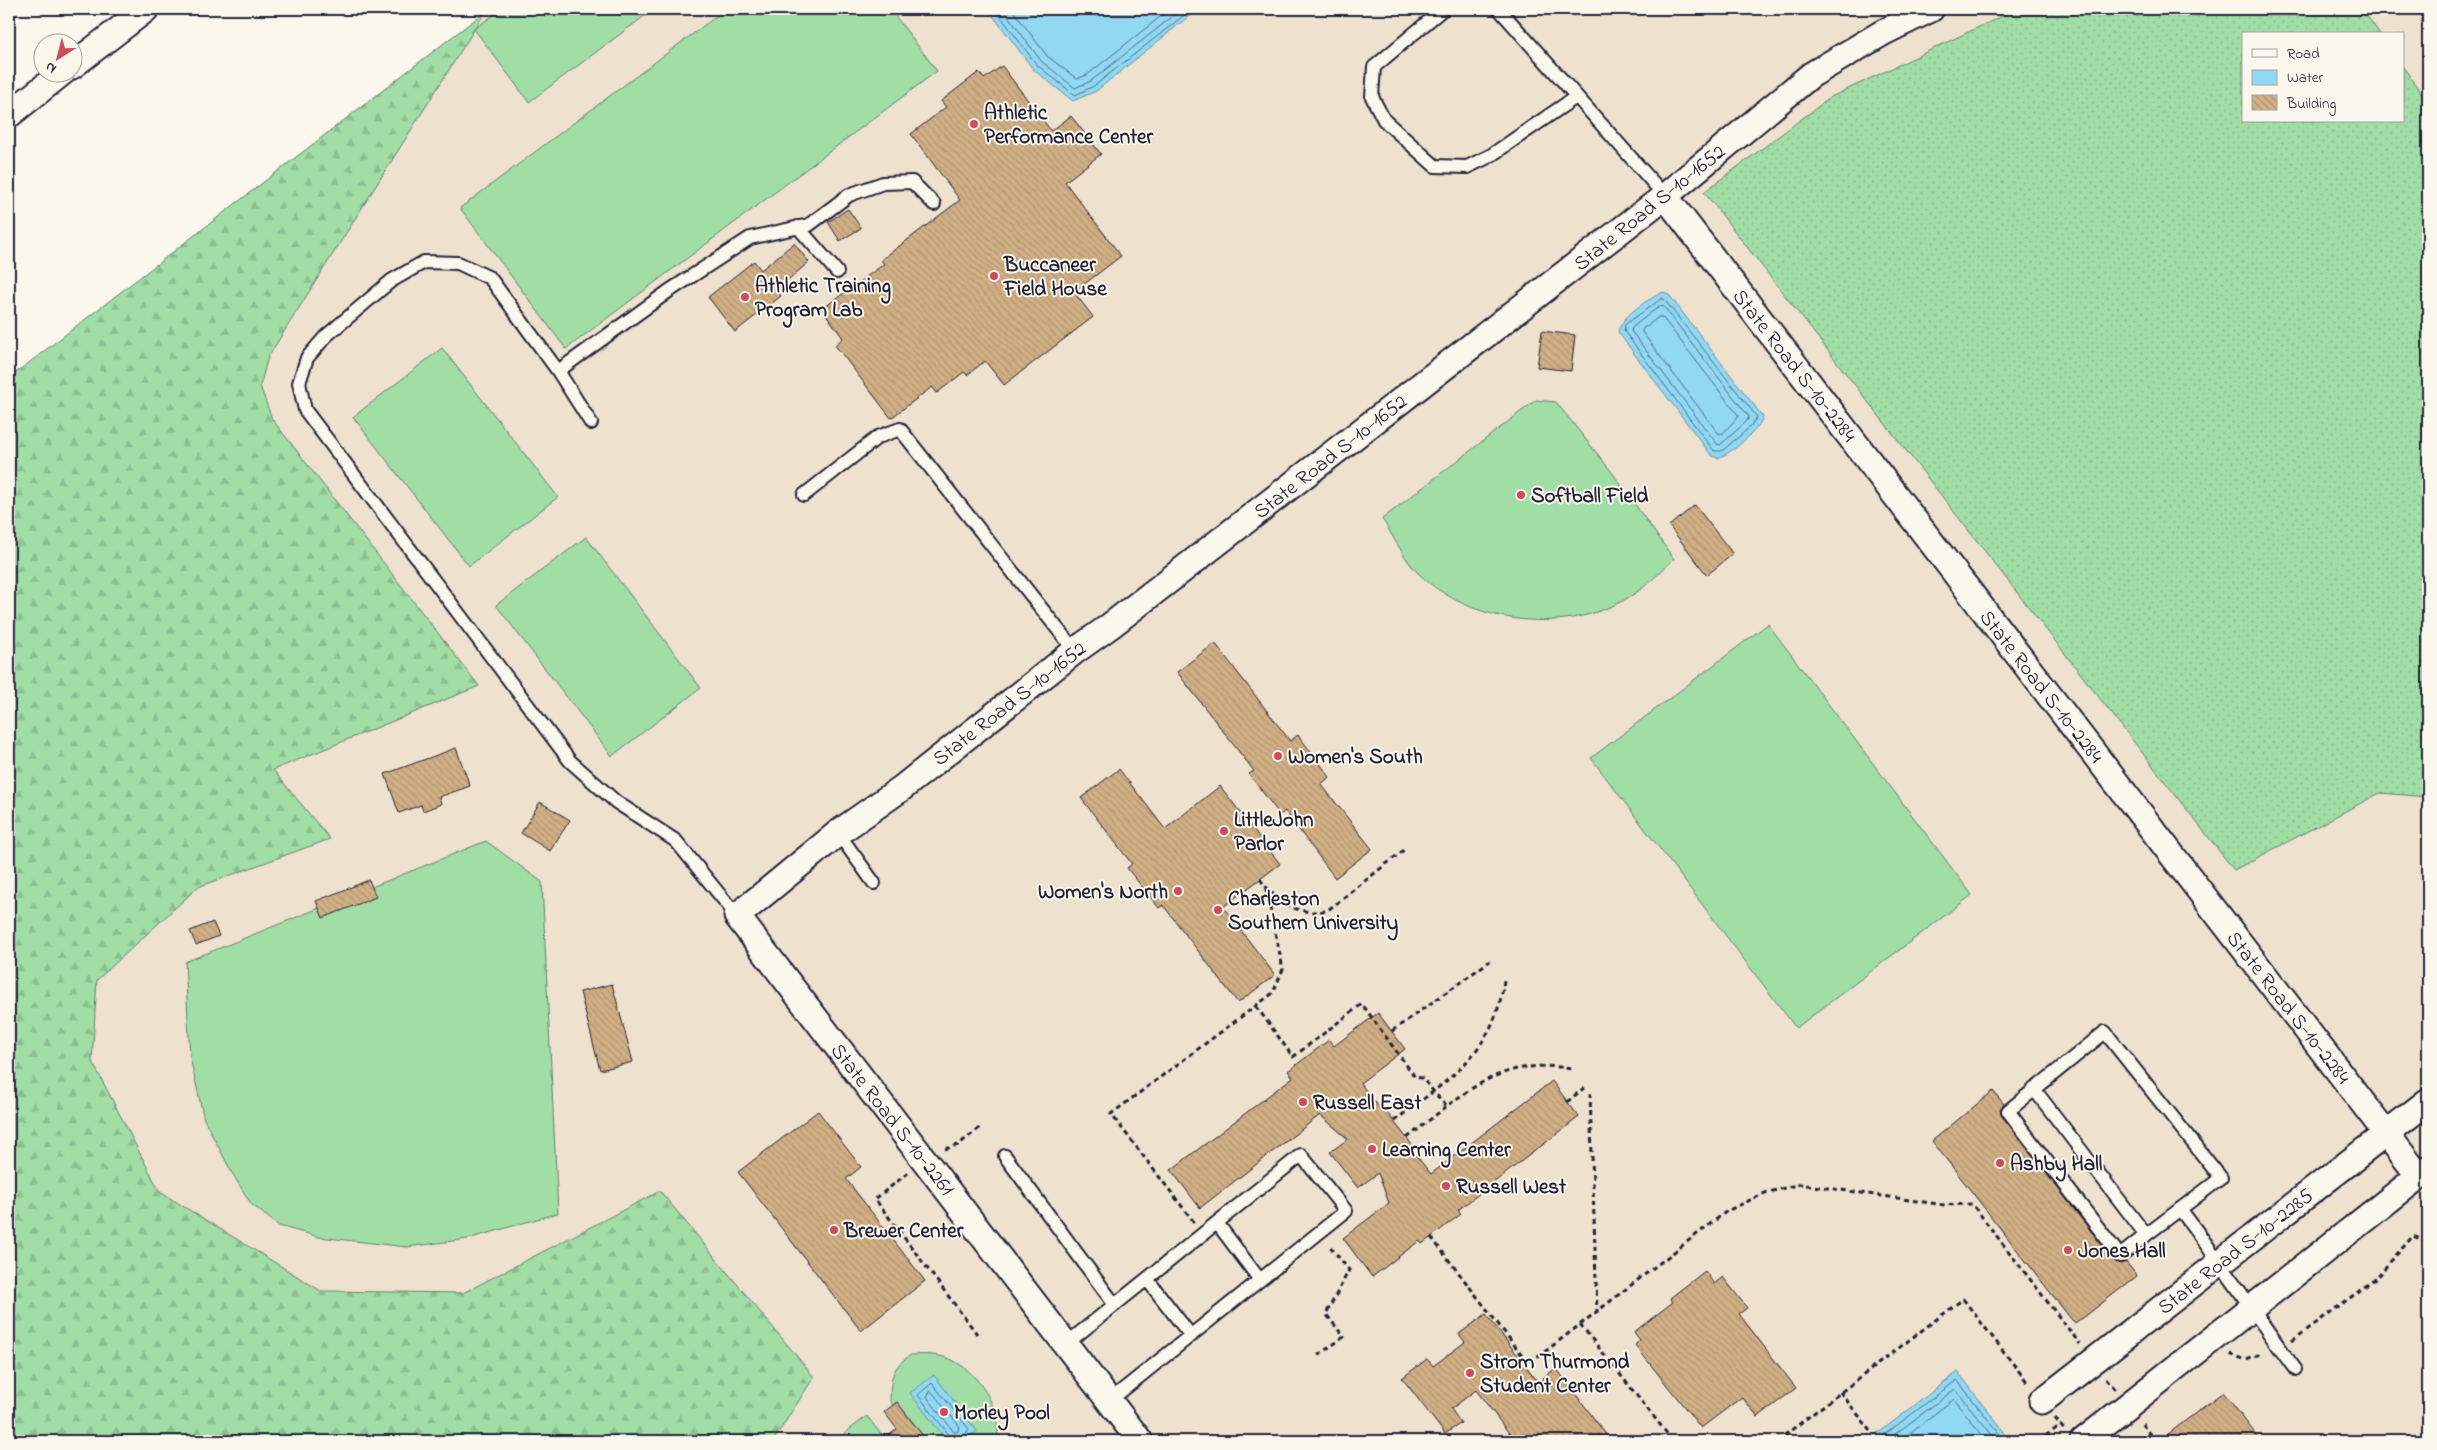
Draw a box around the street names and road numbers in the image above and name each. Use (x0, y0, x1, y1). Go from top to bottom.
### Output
street label: State Road S-10-1652 (1568, 138, 1733, 279)
street label: State Road S-10-2284 (1724, 283, 1863, 449)
street label: State Road S-10-1652 (1248, 388, 1414, 527)
street label: State Road S-10-2284 (1971, 604, 2110, 770)
street label: State Road S-10-1652 (927, 635, 1093, 774)
street label: State Road S-10-2284 (2218, 925, 2357, 1091)
street label: State Road S-10-2261 (822, 1038, 961, 1203)
street label: State Road S-10-2285 (2152, 1182, 2320, 1323)

